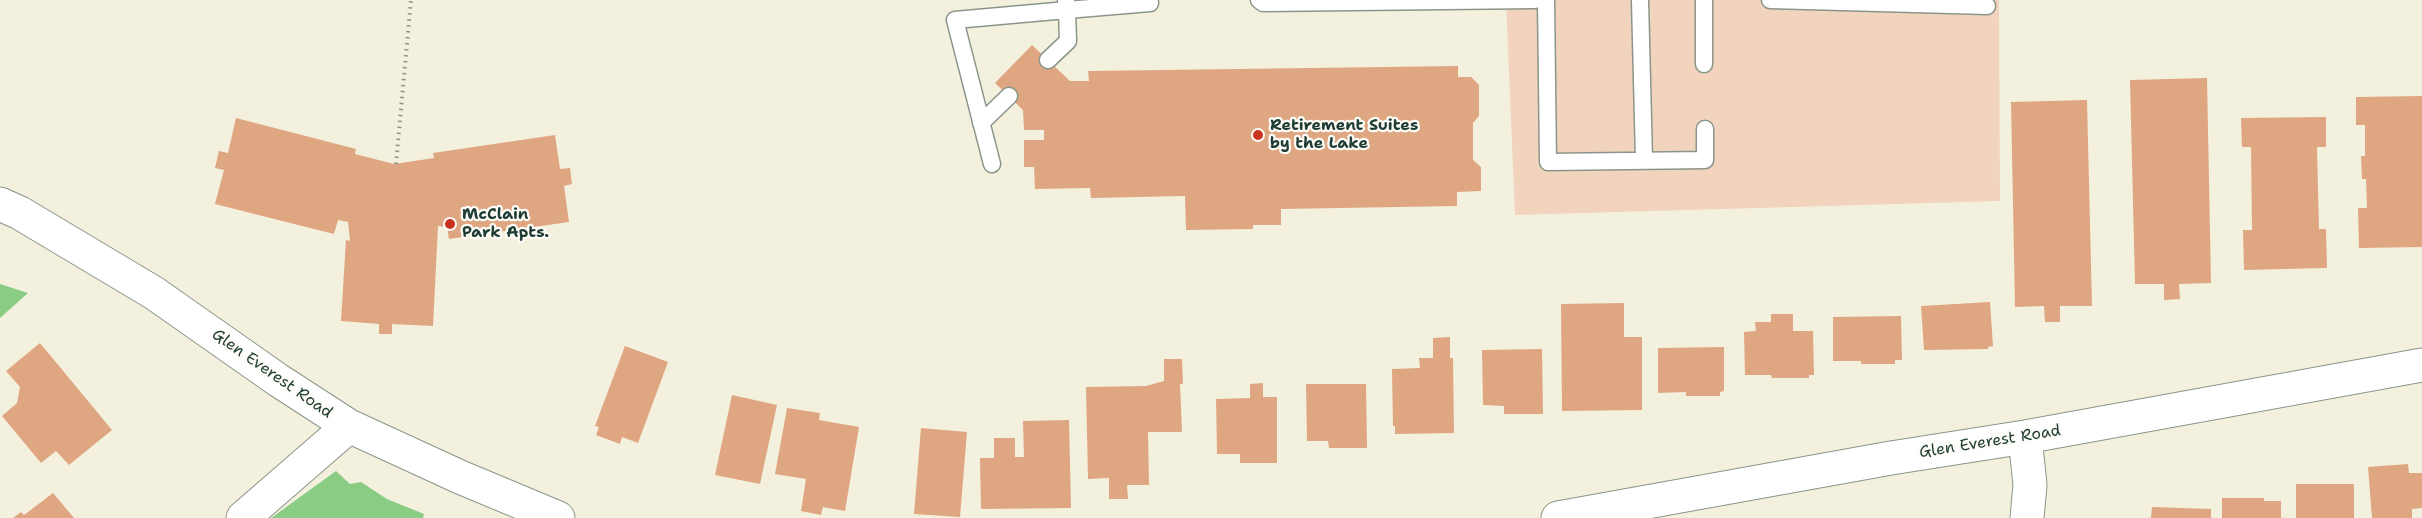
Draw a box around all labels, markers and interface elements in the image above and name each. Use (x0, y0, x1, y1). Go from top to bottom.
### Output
place label: Retirement Suites by the Lake (1270, 116, 1418, 154)
marker: Retirement Suites by the Lake (1251, 128, 1265, 142)
place label: McClain Park Apts. (462, 205, 549, 243)
marker: McClain Park Apts. (443, 217, 457, 231)
street label: Glen Everest Road (208, 325, 336, 423)
street label: Glen Everest Road (1918, 421, 2062, 463)

